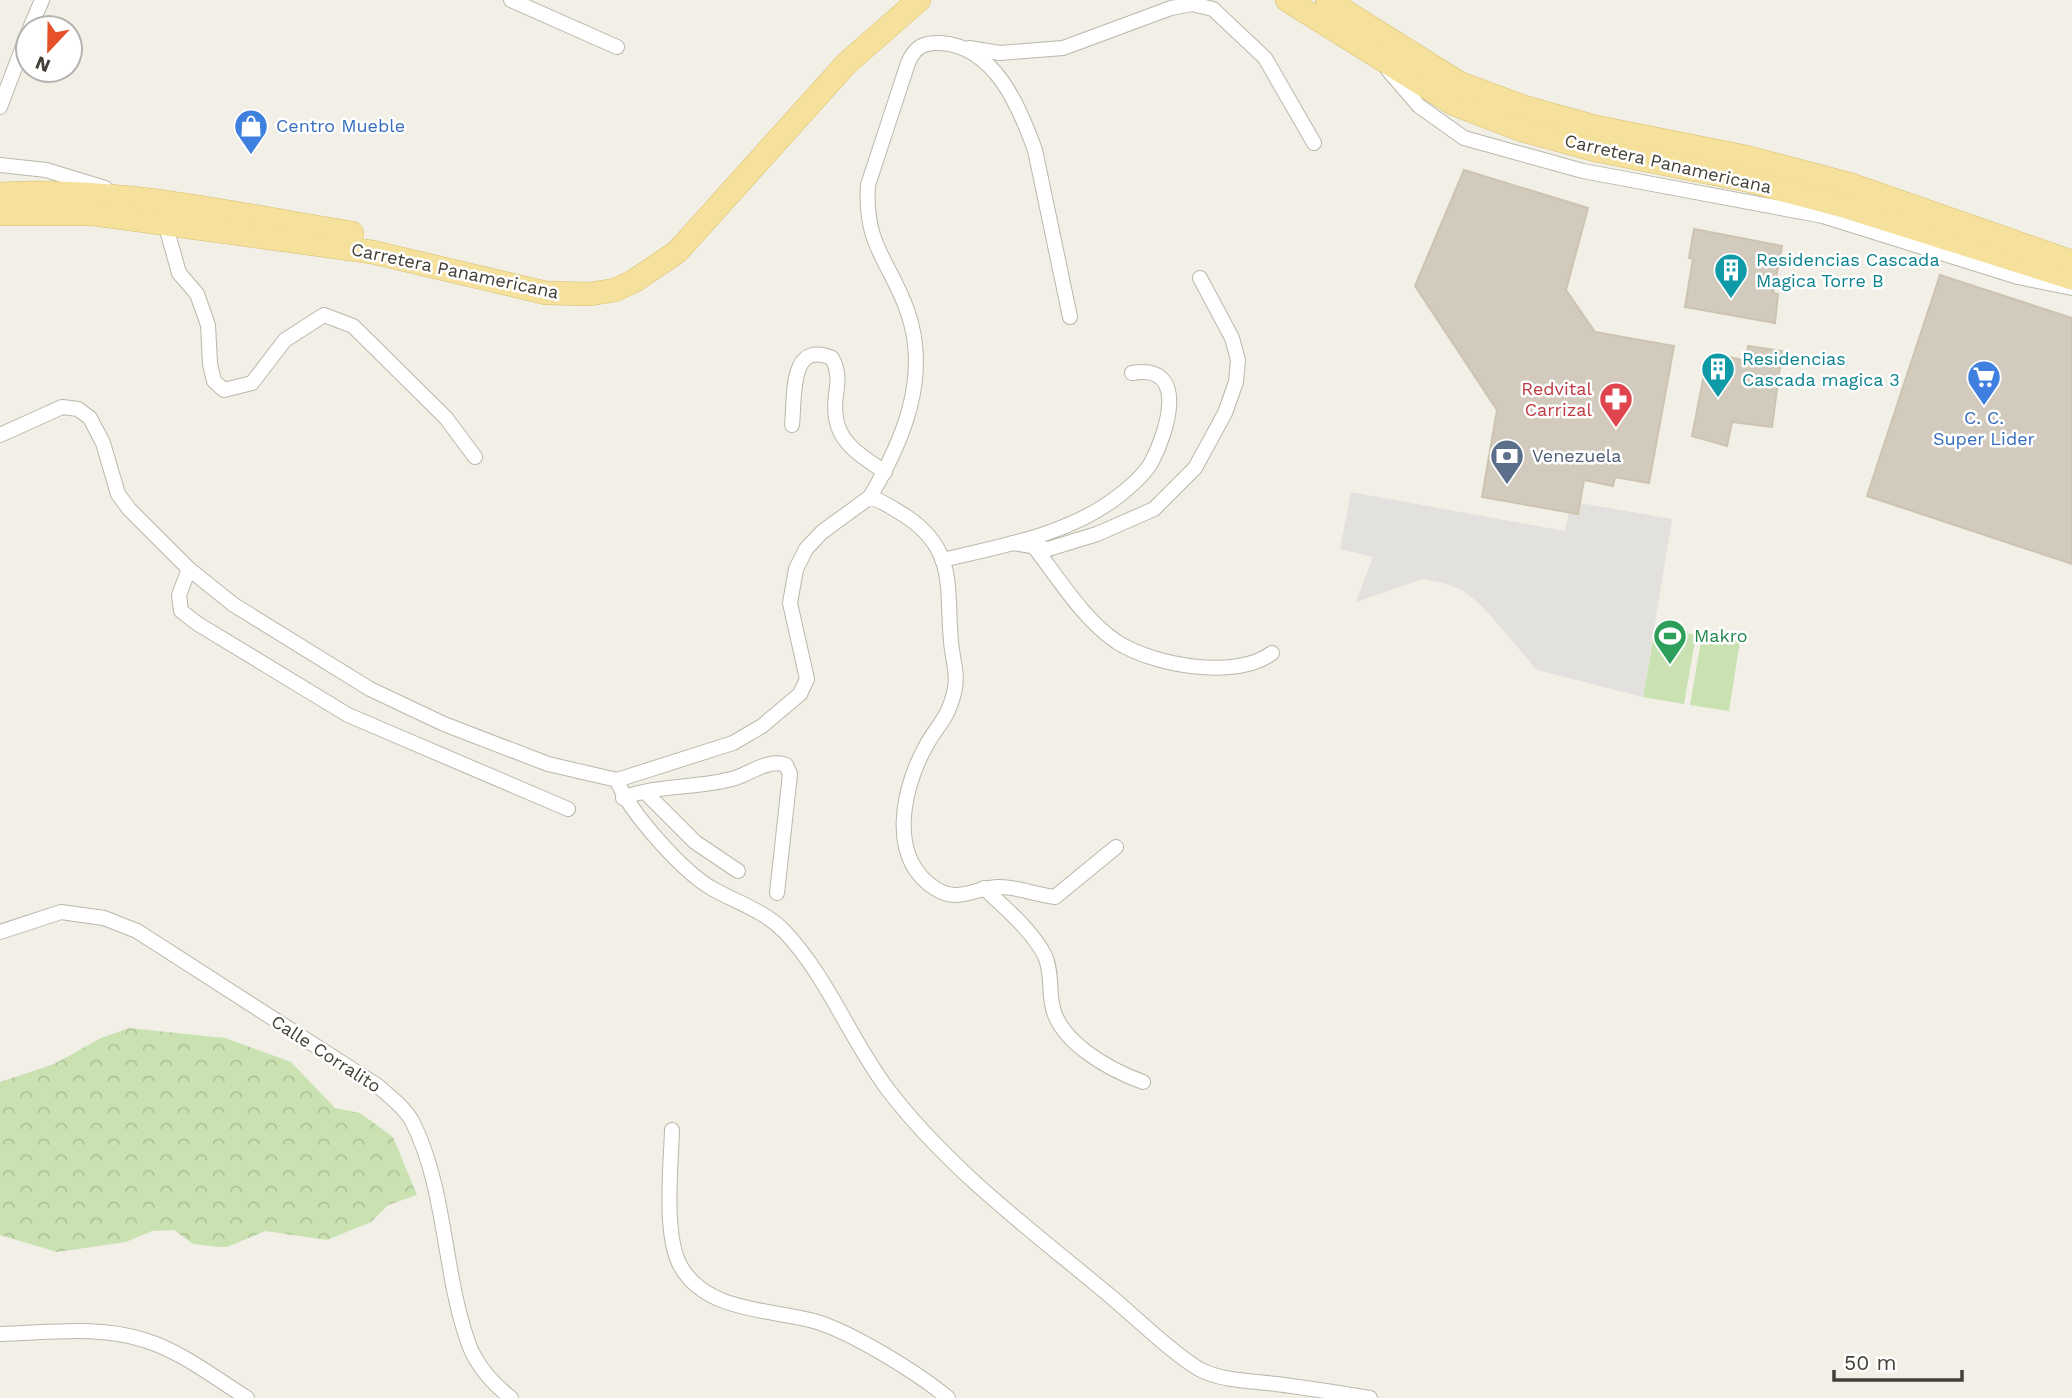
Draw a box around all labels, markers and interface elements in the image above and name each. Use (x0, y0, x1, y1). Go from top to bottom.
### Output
north arrow (14, 14, 84, 84)
text: N (32, 51, 54, 78)
shop icon: Centro Mueble (232, 107, 270, 156)
place label: Centro Mueble (276, 115, 405, 136)
street label: Carretera Panamericana (1563, 129, 1774, 198)
street label: Carretera Panamericana (349, 238, 561, 303)
place label: Residencias Cascada Magica Torre B (1756, 249, 1940, 291)
building icon: Residencias Cascada Magica Torre B (1712, 251, 1750, 300)
place label: Residencias Cascada magica 3 (1742, 348, 1900, 390)
building icon: Residencias Cascada magica 3 (1699, 350, 1737, 399)
supermarket icon: C. C. Super Lider (1965, 358, 2003, 407)
place label: Redvital Carrizal (1521, 378, 1592, 420)
pharmacy icon: Redvital Carrizal (1597, 380, 1635, 429)
place label: C. C. Super Lider (1933, 407, 2035, 449)
bank icon: Venezuela (1488, 437, 1526, 486)
place label: Venezuela (1532, 445, 1622, 466)
sports icon: Makro (1651, 617, 1689, 666)
place label: Makro (1694, 625, 1748, 646)
street label: Calle Corralito (268, 1010, 385, 1097)
scale bar (1834, 1338, 1962, 1382)
text: 50 m (1844, 1350, 1896, 1375)

